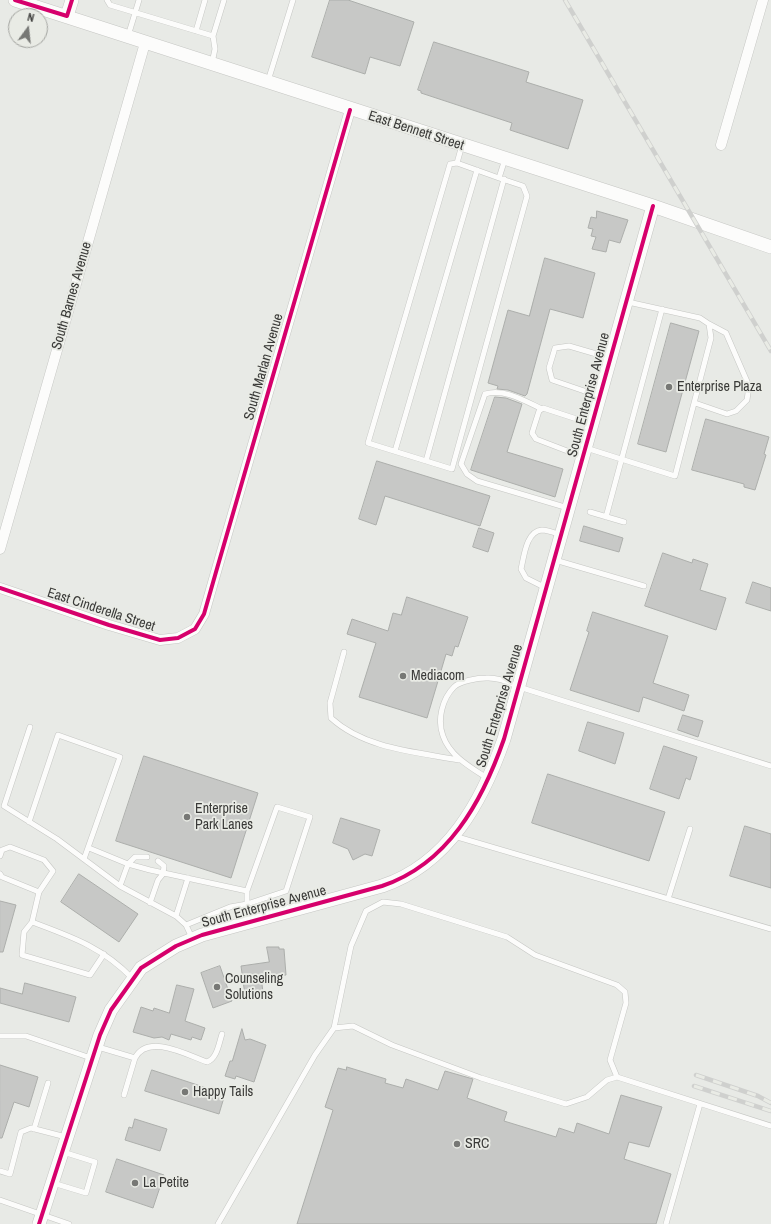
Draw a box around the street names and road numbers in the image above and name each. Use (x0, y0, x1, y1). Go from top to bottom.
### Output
street label: East Bennett Street (366, 108, 466, 154)
street label: South Barnes Avenue (49, 240, 95, 352)
street label: South Marlan Avenue (241, 312, 287, 422)
street label: South Enterprise Avenue (564, 331, 614, 459)
street label: East Cinderella Street (45, 585, 157, 635)
street label: South Enterprise Avenue (473, 642, 527, 770)
street label: South Enterprise Avenue (200, 882, 328, 932)

